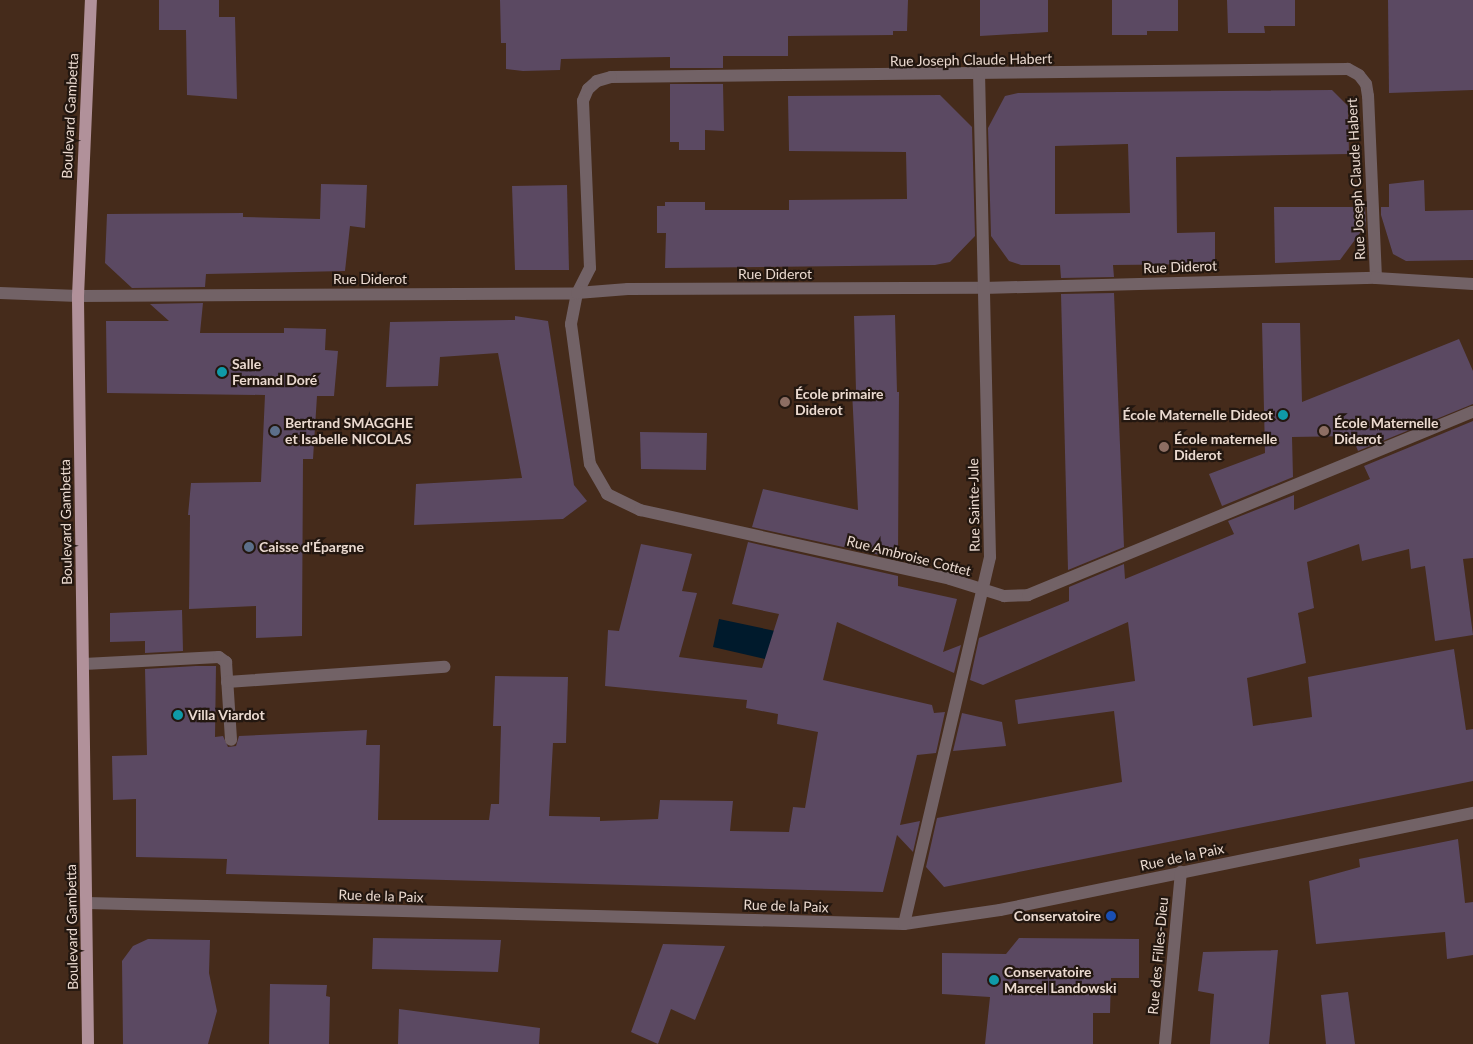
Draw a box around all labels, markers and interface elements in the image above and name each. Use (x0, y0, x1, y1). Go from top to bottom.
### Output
street label: Rue Joseph Claude Habert (890, 50, 1052, 70)
street label: Boulevard Gambetta (58, 53, 82, 179)
street label: Rue Joseph Claude Habert (1343, 97, 1369, 261)
street label: Rue Diderot (1143, 257, 1217, 277)
street label: Rue Diderot (738, 266, 812, 282)
street label: Rue Diderot (333, 271, 407, 287)
place label: Salle Fernand Doré (232, 356, 317, 388)
marker: Salle Fernand Doré (216, 366, 228, 378)
place label: École primaire Diderot (795, 386, 883, 418)
marker: École primaire Diderot (779, 396, 791, 408)
place label: École Maternelle Dideot (1122, 407, 1273, 423)
marker: École Maternelle Dideot (1277, 409, 1289, 421)
place label: Bertrand SMAGGHE et Isabelle NICOLAS (285, 415, 413, 448)
place label: École Maternelle Diderot (1334, 415, 1438, 448)
marker: Bertrand SMAGGHE et Isabelle NICOLAS (269, 425, 281, 437)
marker: École Maternelle Diderot (1318, 425, 1330, 437)
place label: École maternelle Diderot (1174, 431, 1277, 464)
marker: École maternelle Diderot (1158, 441, 1170, 453)
street label: Rue Sainte-Jule (965, 458, 983, 552)
street label: Boulevard Gambetta (57, 459, 75, 585)
street label: Rue Ambroise Cottet (845, 532, 973, 580)
place label: Caisse d'Épargne (259, 539, 364, 555)
marker: Caisse d'Épargne (243, 541, 255, 553)
place label: Villa Viardot (188, 707, 265, 723)
marker: Villa Viardot (172, 709, 184, 721)
street label: Rue de la Paix (1138, 840, 1226, 874)
street label: Boulevard Gambetta (63, 864, 81, 990)
street label: Rue de la Paix (338, 886, 424, 906)
street label: Rue de la Paix (743, 896, 829, 916)
street label: Rue des Filles-Dieu (1145, 897, 1171, 1015)
place label: Conservatoire (1014, 908, 1101, 924)
marker: Conservatoire (1105, 910, 1117, 922)
place label: Conservatoire Marcel Landowski (1004, 964, 1117, 996)
marker: Conservatoire Marcel Landowski (988, 974, 1000, 986)

